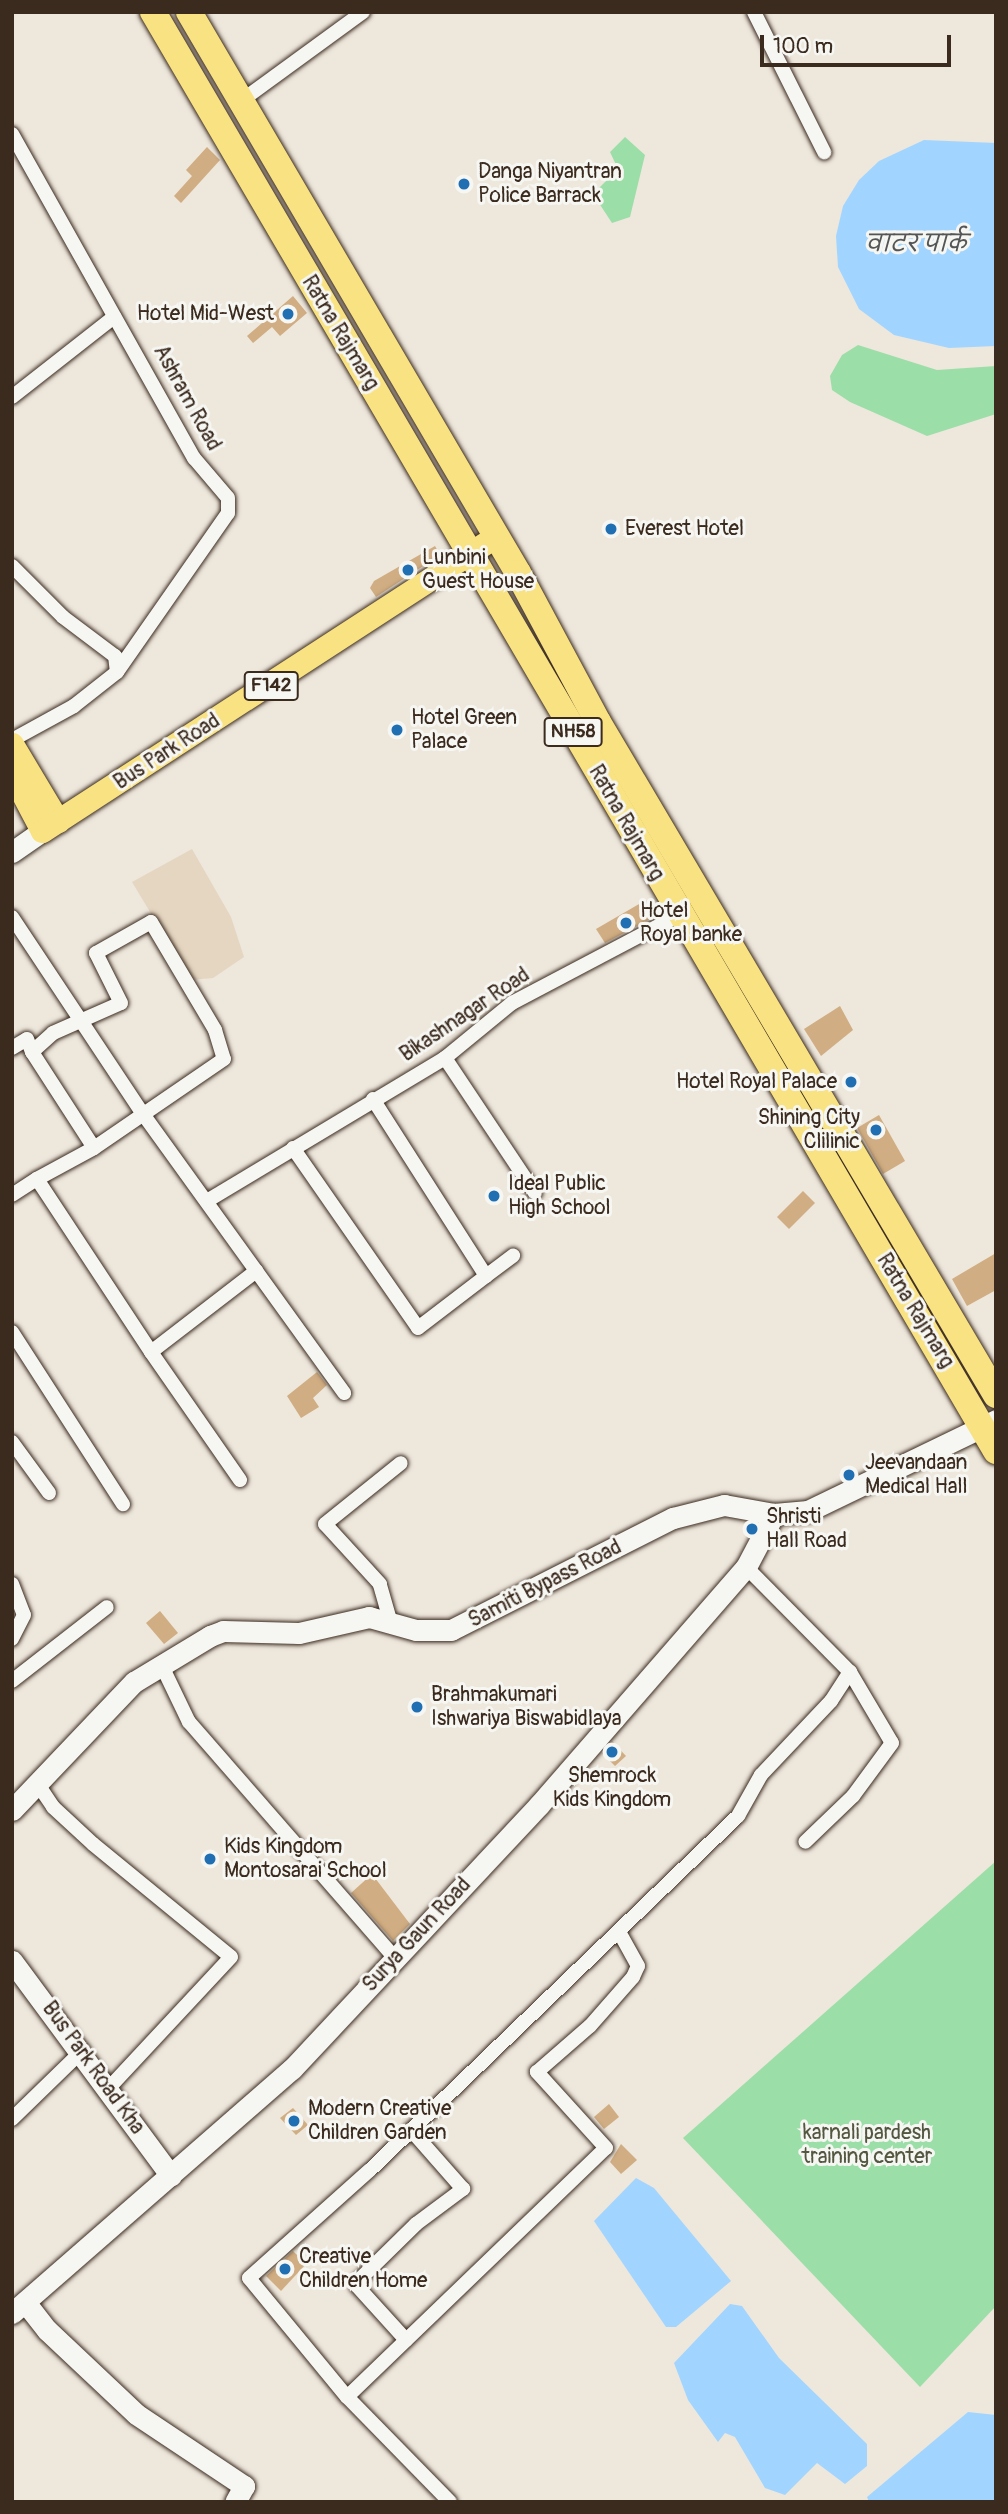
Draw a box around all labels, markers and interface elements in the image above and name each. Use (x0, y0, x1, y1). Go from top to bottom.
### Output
scale bar (763, 21, 954, 65)
text: 100 m (773, 33, 833, 60)
place label: Danga Niyantran Police Barrack (478, 159, 622, 209)
marker: Danga Niyantran Police Barrack (456, 176, 472, 192)
water label: वाटर पार्क (866, 230, 966, 258)
street label: Ratna Rajmarg (296, 271, 384, 395)
place label: Hotel Mid-West (137, 301, 274, 327)
marker: Hotel Mid-West (280, 306, 296, 322)
street label: Ashram Road (148, 341, 226, 455)
place label: Everest Hotel (625, 516, 744, 542)
marker: Everest Hotel (603, 521, 619, 537)
place label: Lunbini Guest House (422, 545, 534, 595)
marker: Lunbini Guest House (400, 562, 416, 578)
road number: F142 (243, 670, 299, 702)
place label: Hotel Green Palace (411, 705, 517, 755)
street label: Bus Park Road (109, 708, 225, 796)
road number: NH58 (543, 716, 603, 748)
marker: Hotel Green Palace (389, 722, 405, 738)
street label: Ratna Rajmarg (583, 761, 669, 885)
place label: Hotel Royal banke (640, 898, 742, 948)
marker: Hotel Royal banke (618, 915, 634, 931)
street label: Bikashnagar Road (395, 962, 535, 1068)
place label: Hotel Royal Palace (676, 1069, 837, 1095)
marker: Hotel Royal Palace (843, 1074, 859, 1090)
place label: Shining City Clilinic (758, 1105, 860, 1155)
marker: Shining City Clilinic (866, 1120, 886, 1140)
place label: Ideal Public High School (508, 1171, 611, 1221)
marker: Ideal Public High School (486, 1188, 502, 1204)
street label: Ratna Rajmarg (871, 1249, 959, 1373)
place label: Jeevandaan Medical Hall (865, 1450, 968, 1500)
marker: Jeevandaan Medical Hall (839, 1465, 859, 1485)
place label: Shristi Hall Road (766, 1504, 847, 1554)
marker: Shristi Hall Road (744, 1521, 760, 1537)
street label: Samiti Bypass Road (464, 1535, 626, 1633)
place label: Brahmakumari Ishwariya Biswabidlaya (431, 1682, 621, 1732)
marker: Brahmakumari Ishwariya Biswabidlaya (409, 1699, 425, 1715)
marker: Shemrock Kids Kingdom (604, 1744, 620, 1760)
place label: Shemrock Kids Kingdom (553, 1763, 671, 1813)
place label: Kids Kingdom Montosarai School (224, 1834, 387, 1884)
marker: Kids Kingdom Montosarai School (202, 1851, 218, 1867)
street label: Surya Gaun Road (358, 1873, 476, 1997)
street label: Bus Park Road Kha (36, 1997, 150, 2139)
place label: Modern Creative Children Garden (308, 2096, 451, 2146)
marker: Modern Creative Children Garden (286, 2113, 302, 2129)
park label: karnali pardesh training center (802, 2120, 932, 2170)
place label: Creative Children Home (299, 2244, 427, 2294)
marker: Creative Children Home (277, 2261, 293, 2277)

